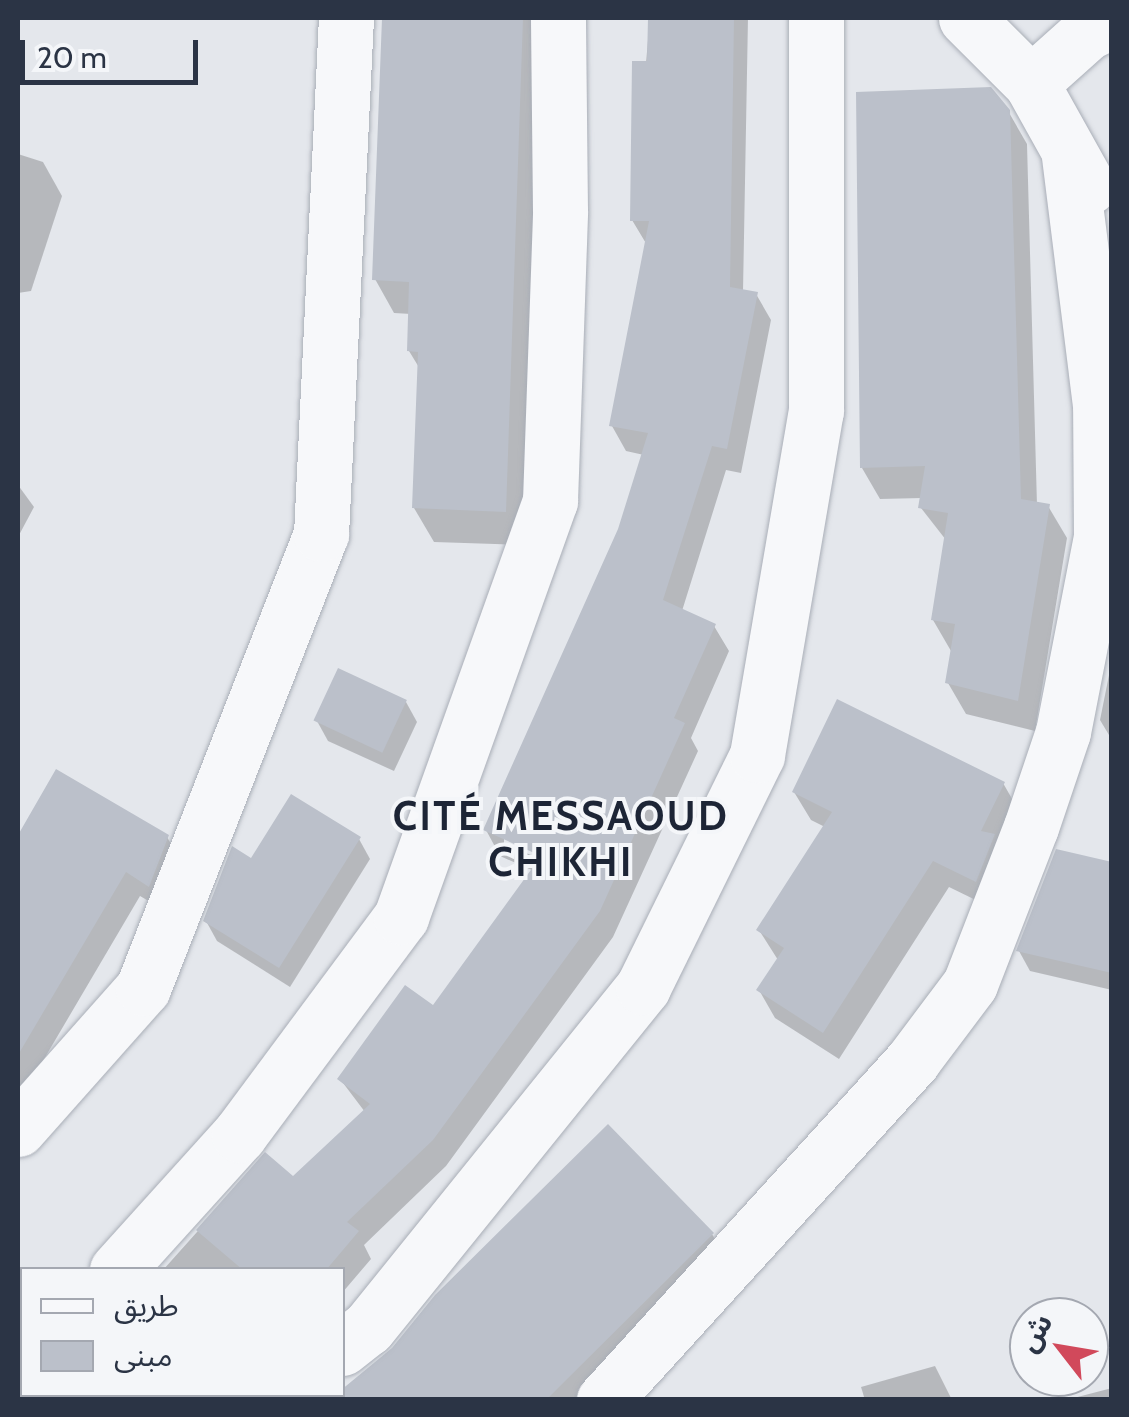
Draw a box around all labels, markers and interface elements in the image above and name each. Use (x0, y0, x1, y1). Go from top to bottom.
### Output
scale bar (25, 20, 202, 82)
text: 20 m (37, 39, 107, 76)
district label: CITÉ MESSAOUD CHIKHI (393, 792, 729, 886)
legend (20, 1267, 345, 1397)
text: طريق (114, 1287, 179, 1324)
north arrow (1009, 1297, 1109, 1397)
text: ش (1011, 1307, 1059, 1358)
text: مبنى (114, 1337, 172, 1374)

